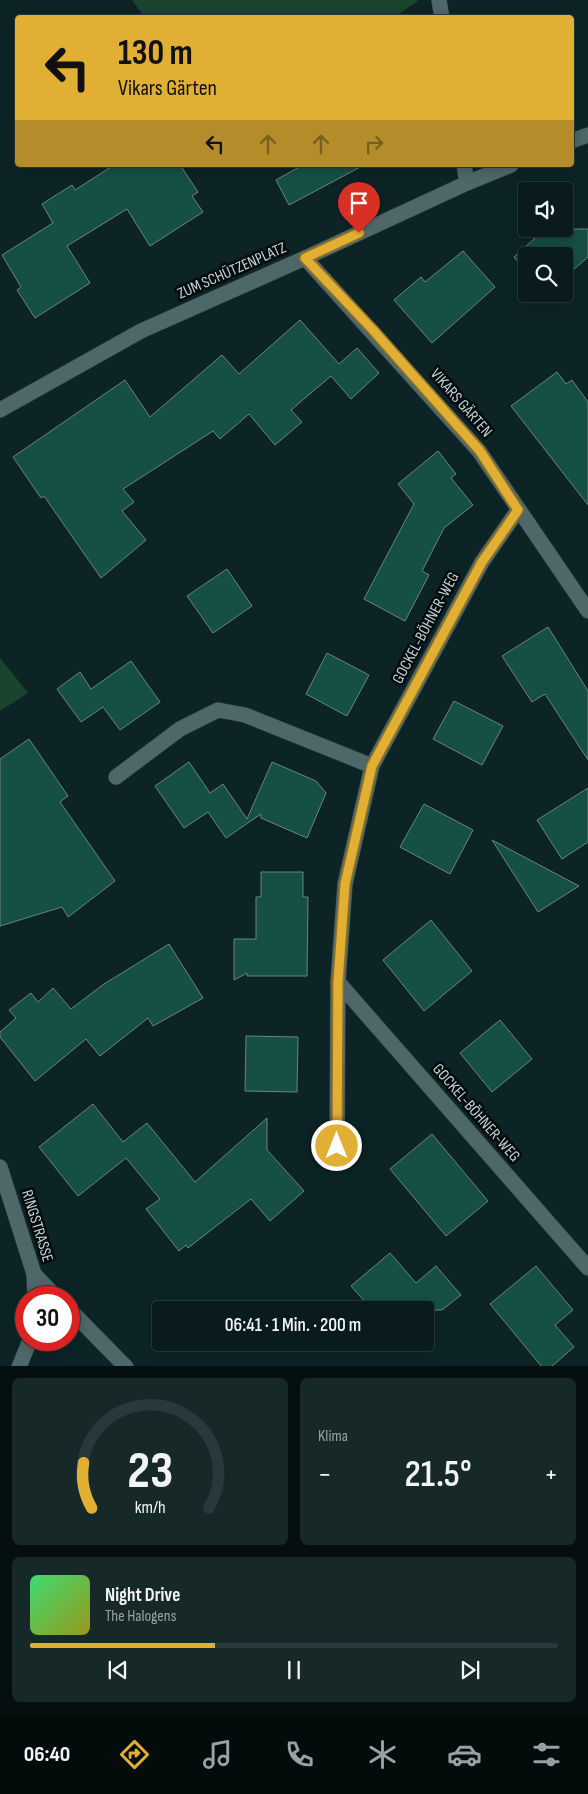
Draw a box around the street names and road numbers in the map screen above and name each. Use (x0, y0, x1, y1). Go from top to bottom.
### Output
street label: ZUM SCHÜTZENPLATZ (175, 238, 290, 304)
street label: VIKARS GÄRTEN (426, 365, 496, 441)
street label: GOCKEL-BÖHNER-WEG (389, 569, 463, 687)
street label: GOCKEL-BÖHNER-WEG (428, 1060, 524, 1166)
street label: RINGSTRASSE (17, 1188, 57, 1264)

